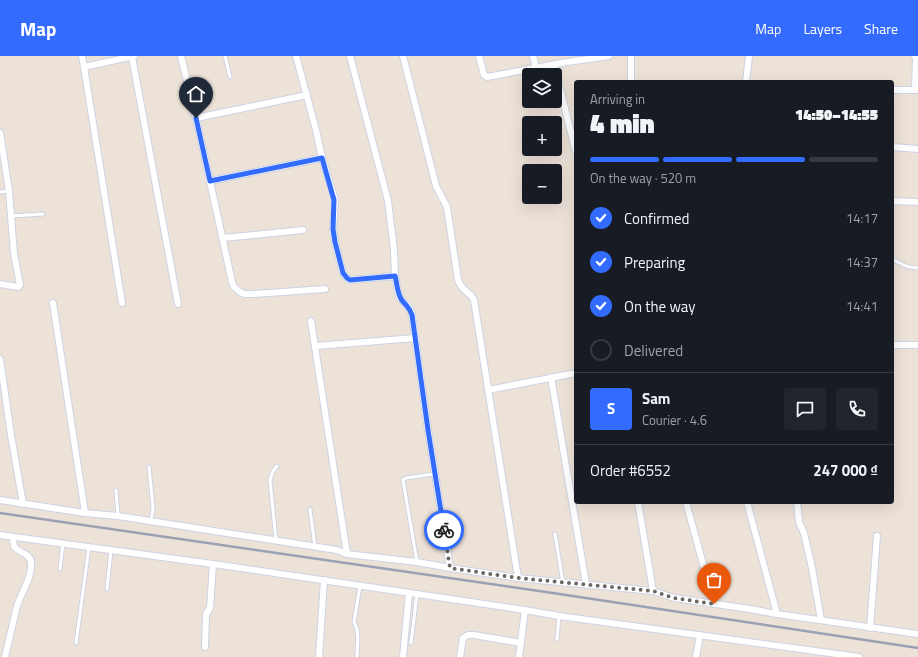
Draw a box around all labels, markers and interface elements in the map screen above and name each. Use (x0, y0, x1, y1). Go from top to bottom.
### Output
text: Map (20, 14, 56, 43)
text: Map (755, 18, 781, 39)
text: Layers (803, 18, 842, 39)
text: Share (864, 18, 898, 39)
map controls (522, 68, 562, 204)
button: layers (522, 68, 562, 108)
pin (179, 77, 213, 118)
icon: home (185, 83, 207, 105)
text: Arriving in (590, 89, 645, 109)
text: 14:50–14:55 (795, 103, 878, 126)
text: 4 min (590, 104, 655, 143)
button: + (522, 116, 562, 156)
button: − (522, 164, 562, 204)
text: On the way · 520 m (590, 168, 696, 188)
icon: check (590, 207, 612, 229)
text: Confirmed (624, 207, 689, 230)
text: 14:17 (846, 208, 878, 228)
icon: check (590, 251, 612, 273)
text: Preparing (624, 251, 685, 274)
text: 14:37 (846, 252, 878, 272)
icon: check (590, 295, 612, 317)
text: On the way (624, 295, 696, 318)
text: 14:41 (846, 296, 878, 316)
text: Delivered (624, 339, 683, 362)
text: Sam (642, 387, 670, 410)
button: chat (784, 388, 826, 430)
button: phone (836, 388, 878, 430)
text: S (607, 397, 615, 420)
text: Courier · 4.6 (642, 410, 707, 430)
text: Order #6552 (590, 459, 671, 482)
text: 247 000 ₫ (813, 459, 878, 482)
courier (424, 510, 464, 550)
icon: bike (433, 519, 455, 541)
pin (697, 563, 731, 604)
icon: bag (703, 569, 725, 591)

